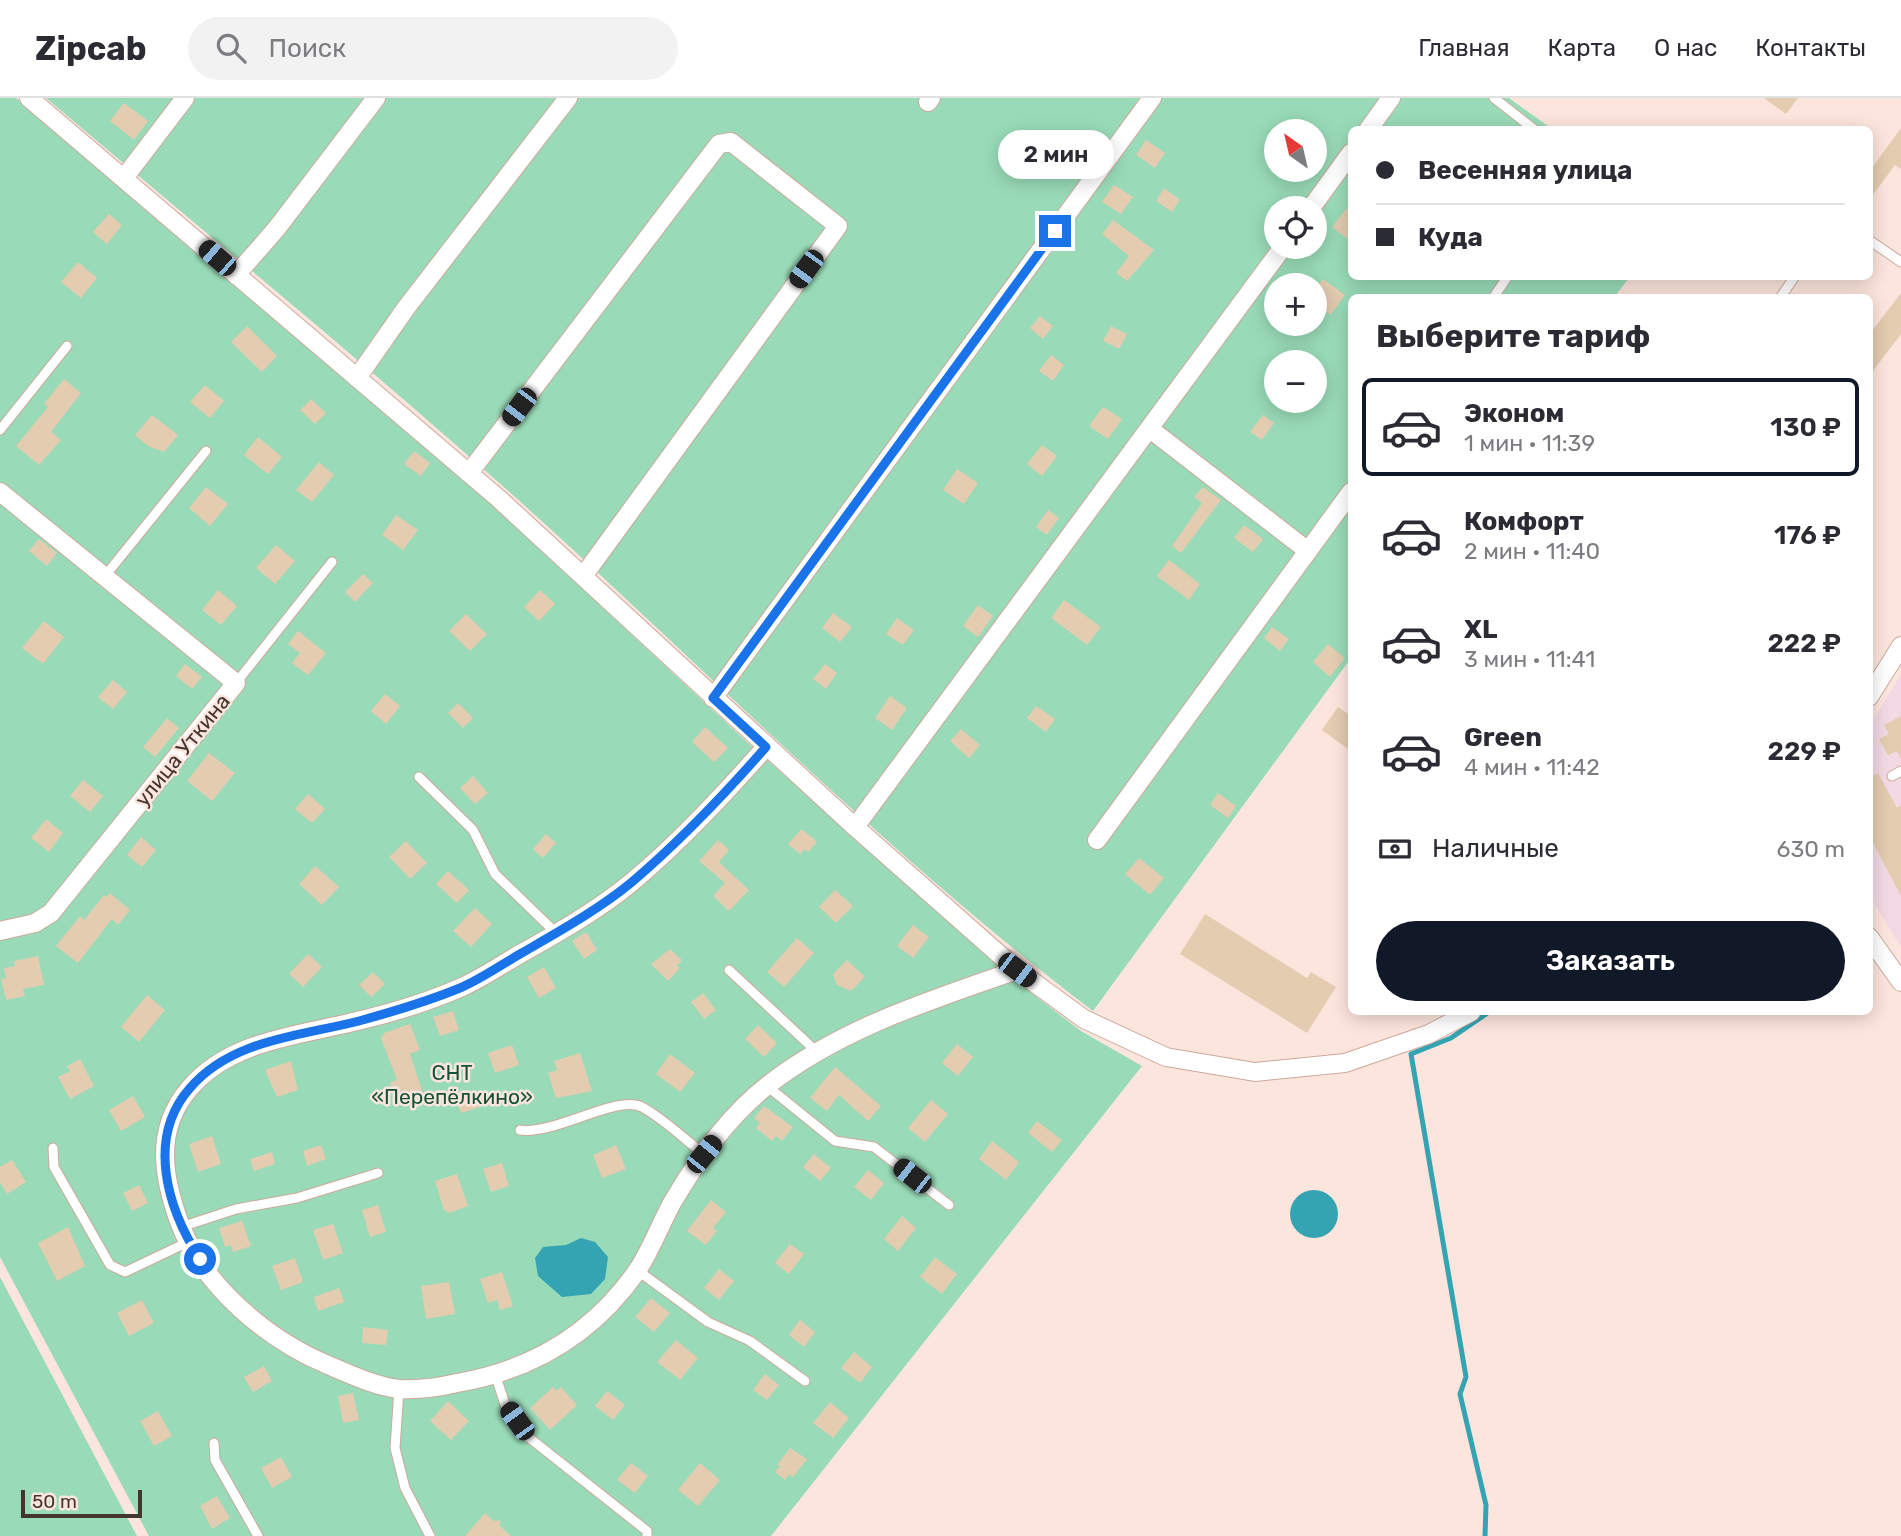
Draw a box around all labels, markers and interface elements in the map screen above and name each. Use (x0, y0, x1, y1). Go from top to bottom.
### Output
search box (188, 17, 678, 80)
text: Zipcab (35, 29, 146, 68)
icon: search (212, 29, 250, 67)
text: Поиск (268, 33, 346, 64)
text: Главная (1418, 34, 1510, 62)
text: Карта (1548, 34, 1616, 62)
text: О нас (1654, 34, 1717, 62)
text: Контакты (1755, 34, 1866, 62)
north arrow (1264, 119, 1326, 182)
map controls (1264, 119, 1327, 413)
callout: 2 мин (997, 130, 1113, 178)
text: 2 мин (1023, 140, 1089, 168)
text: Весенняя улица (1418, 155, 1632, 186)
button: locate (1264, 196, 1327, 259)
route end (1039, 215, 1071, 247)
text: Куда (1418, 222, 1483, 253)
car (195, 236, 240, 280)
car (786, 246, 827, 292)
button: + (1264, 273, 1327, 336)
text: Выберите тариф (1376, 317, 1650, 355)
button: − (1264, 350, 1327, 413)
car (498, 384, 541, 430)
icon: car (1380, 396, 1443, 459)
text: Эконом (1464, 398, 1564, 429)
text: 130 ₽ (1770, 412, 1841, 443)
text: 1 мин · 11:39 (1464, 429, 1595, 457)
icon: car (1380, 504, 1443, 567)
text: Комфорт (1464, 506, 1584, 537)
text: 176 ₽ (1774, 520, 1841, 551)
text: 2 мин · 11:40 (1464, 537, 1600, 565)
icon: car (1380, 612, 1443, 675)
text: XL (1464, 614, 1497, 645)
text: 222 ₽ (1767, 628, 1841, 659)
text: 3 мин · 11:41 (1464, 645, 1595, 673)
street label: улица Уткина (129, 689, 235, 811)
icon: car (1380, 720, 1443, 783)
text: Green (1464, 722, 1542, 753)
text: 229 ₽ (1768, 736, 1841, 767)
text: 4 мин · 11:42 (1464, 753, 1600, 781)
icon: cash (1376, 830, 1414, 868)
text: Наличные (1432, 833, 1559, 864)
text: 630 m (1777, 835, 1845, 863)
button: Заказать (1376, 921, 1845, 1001)
car (994, 949, 1041, 991)
park label: СНТ «Перепёлкино» (371, 1060, 533, 1109)
car (683, 1131, 726, 1177)
car (889, 1155, 936, 1197)
route start (184, 1243, 216, 1275)
car (497, 1398, 538, 1444)
scale bar (21, 1487, 142, 1519)
text: 50 m (32, 1490, 77, 1513)

